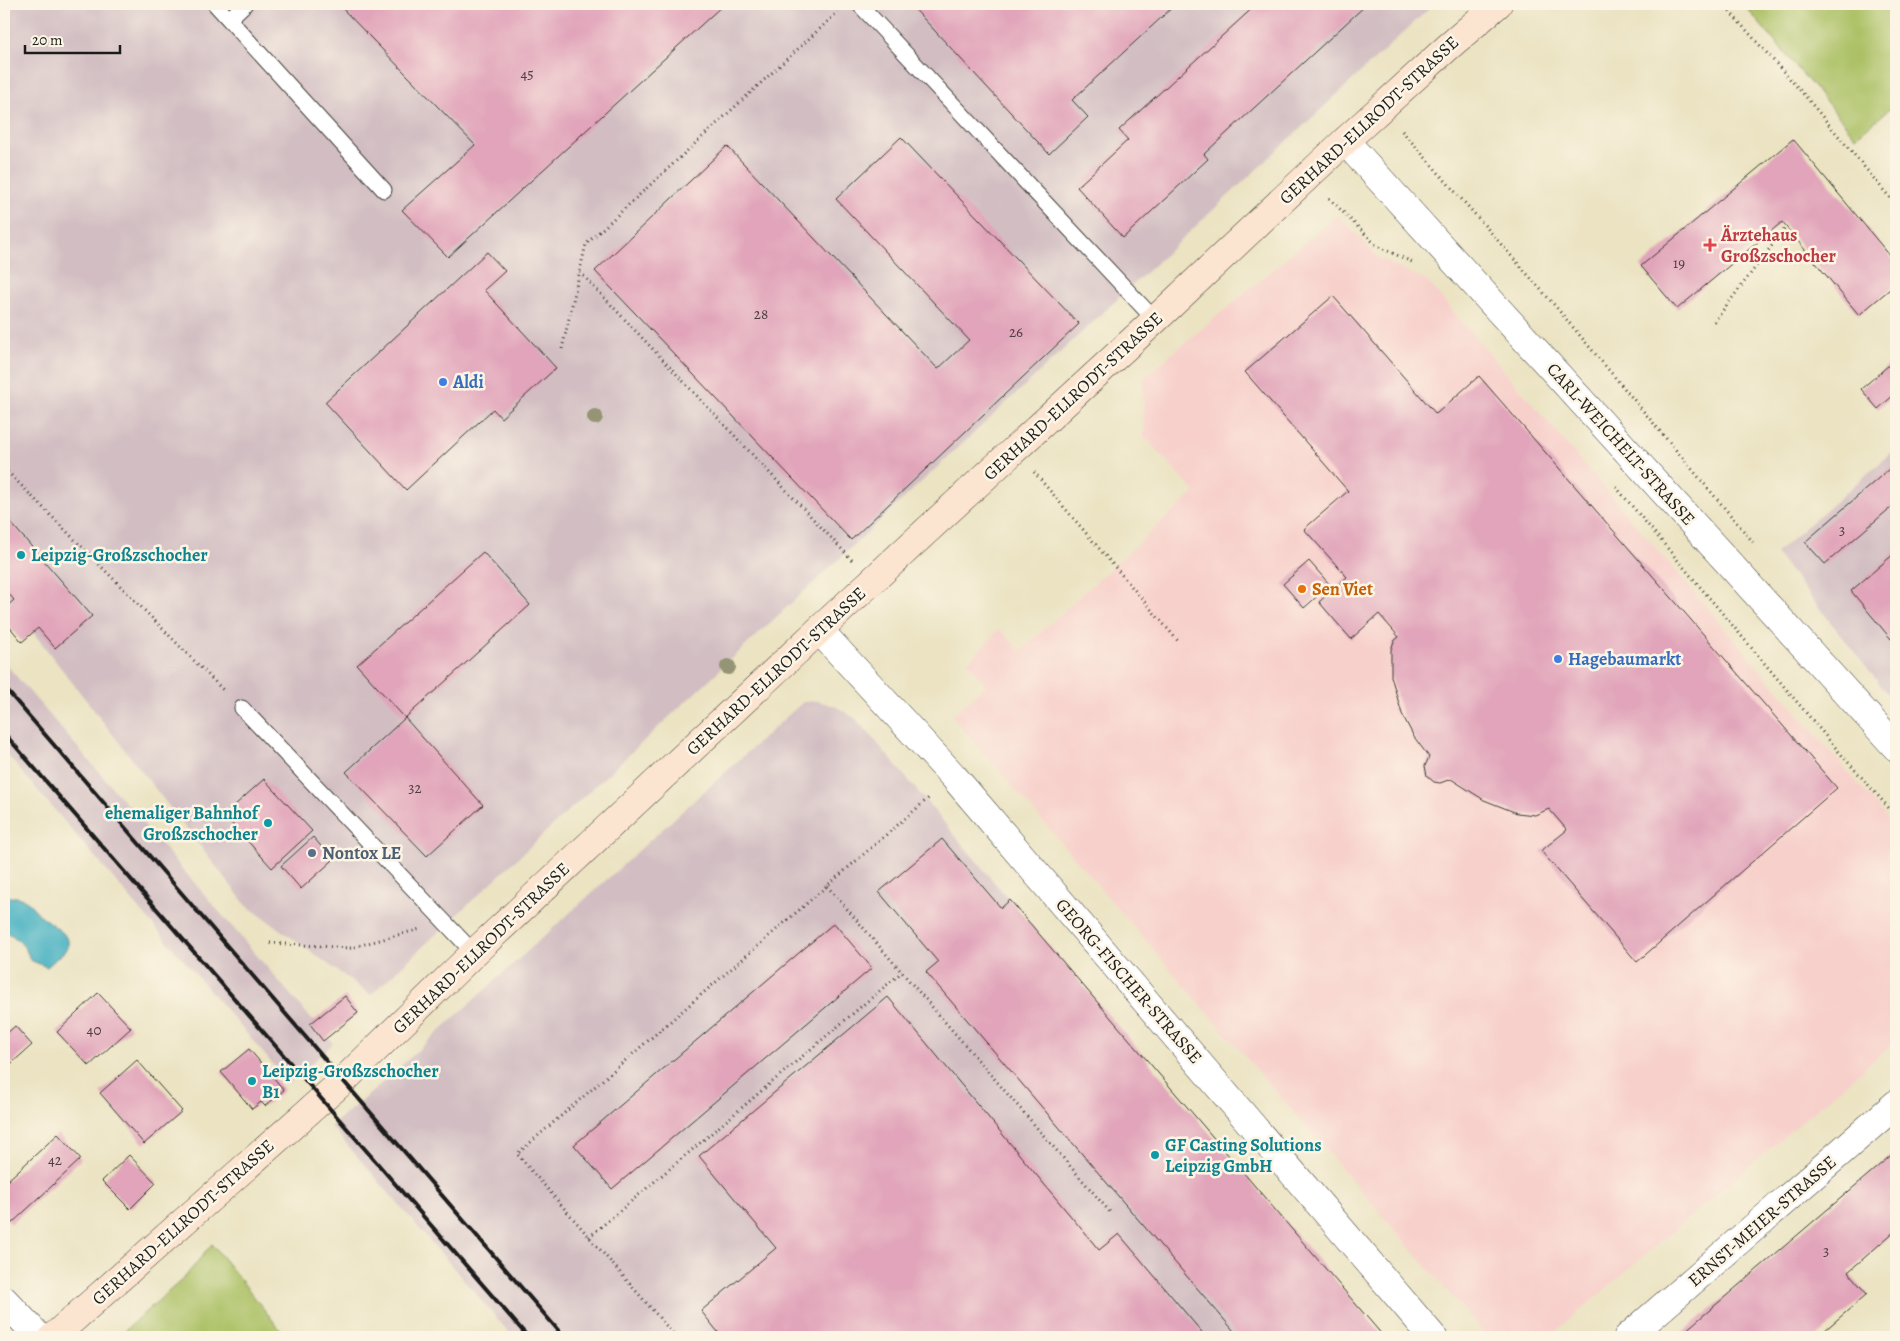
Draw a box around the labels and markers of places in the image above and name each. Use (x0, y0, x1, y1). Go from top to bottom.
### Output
place label: Ärztehaus Großzschocher (1720, 223, 1836, 268)
marker: Ärztehaus Großzschocher (1703, 238, 1717, 252)
place label: Aldi (452, 370, 484, 394)
marker: Aldi (437, 376, 449, 388)
place label: Leipzig-Großzschocher (31, 543, 208, 567)
marker: Leipzig-Großzschocher (15, 549, 27, 561)
place label: Sen Viet (1312, 577, 1373, 601)
marker: Sen Viet (1296, 583, 1308, 595)
place label: Hagebaumarkt (1568, 647, 1681, 671)
marker: Hagebaumarkt (1552, 653, 1564, 665)
place label: ehemaliger Bahnhof Großzschocher (105, 801, 261, 846)
marker: ehemaliger Bahnhof Großzschocher (262, 817, 274, 829)
place label: Nontox LE (322, 841, 402, 865)
marker: Nontox LE (306, 847, 318, 859)
place label: Leipzig-Großzschocher B1 (262, 1059, 439, 1104)
marker: Leipzig-Großzschocher B1 (246, 1075, 258, 1087)
place label: GF Casting Solutions Leipzig GmbH (1165, 1133, 1322, 1178)
marker: GF Casting Solutions Leipzig GmbH (1149, 1149, 1161, 1161)

